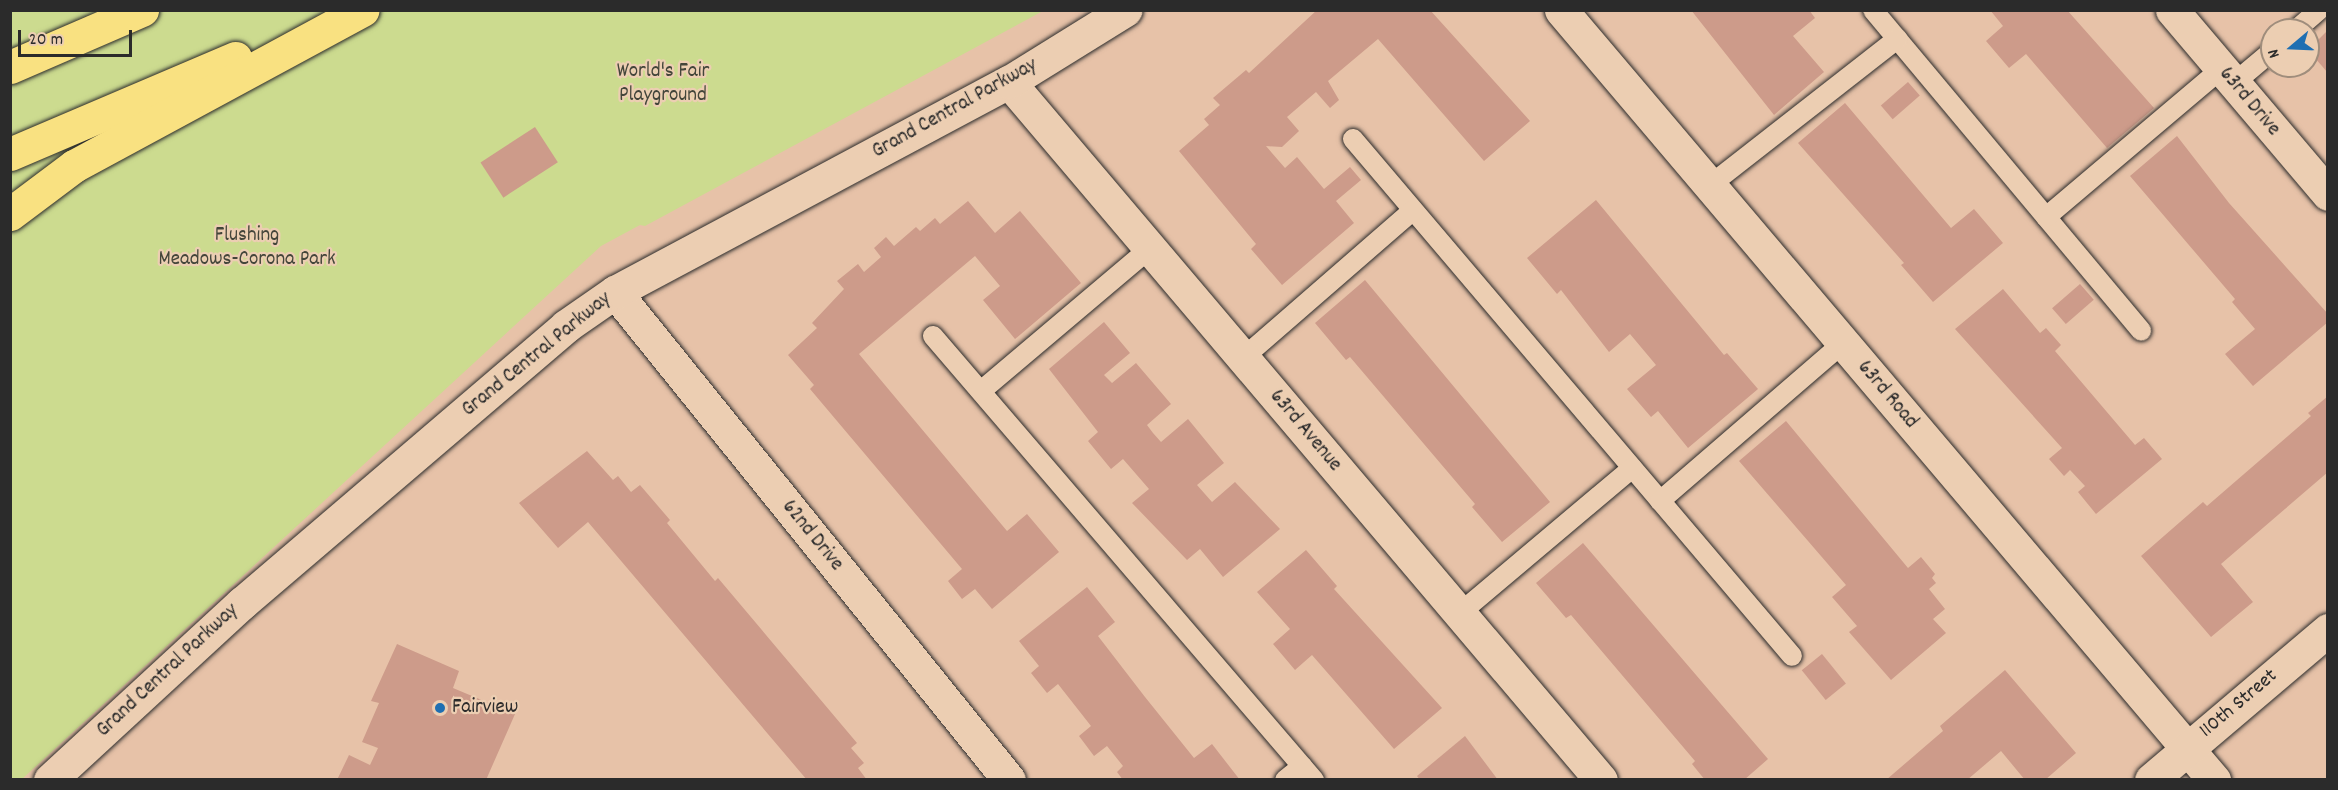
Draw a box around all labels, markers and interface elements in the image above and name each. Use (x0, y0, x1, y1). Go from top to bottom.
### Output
scale bar (21, 18, 135, 56)
north arrow (2260, 18, 2320, 78)
text: 20 m (29, 28, 63, 53)
text: N (2262, 46, 2287, 61)
street label: Grand Central Parkway (868, 53, 1042, 165)
park label: World's Fair Playground (617, 59, 709, 109)
street label: 63rd Drive (2213, 62, 2285, 142)
park label: Flushing Meadows-Corona Park (158, 223, 336, 273)
street label: Grand Central Parkway (457, 287, 617, 423)
street label: 63rd Road (1851, 356, 1923, 434)
street label: 63rd Avenue (1263, 385, 1347, 477)
street label: 62nd Drive (776, 495, 848, 577)
street label: Grand Central Parkway (92, 599, 244, 743)
street label: 110th Street (2195, 664, 2283, 744)
place label: Fairview (452, 695, 518, 721)
marker: Fairview (433, 701, 447, 715)

